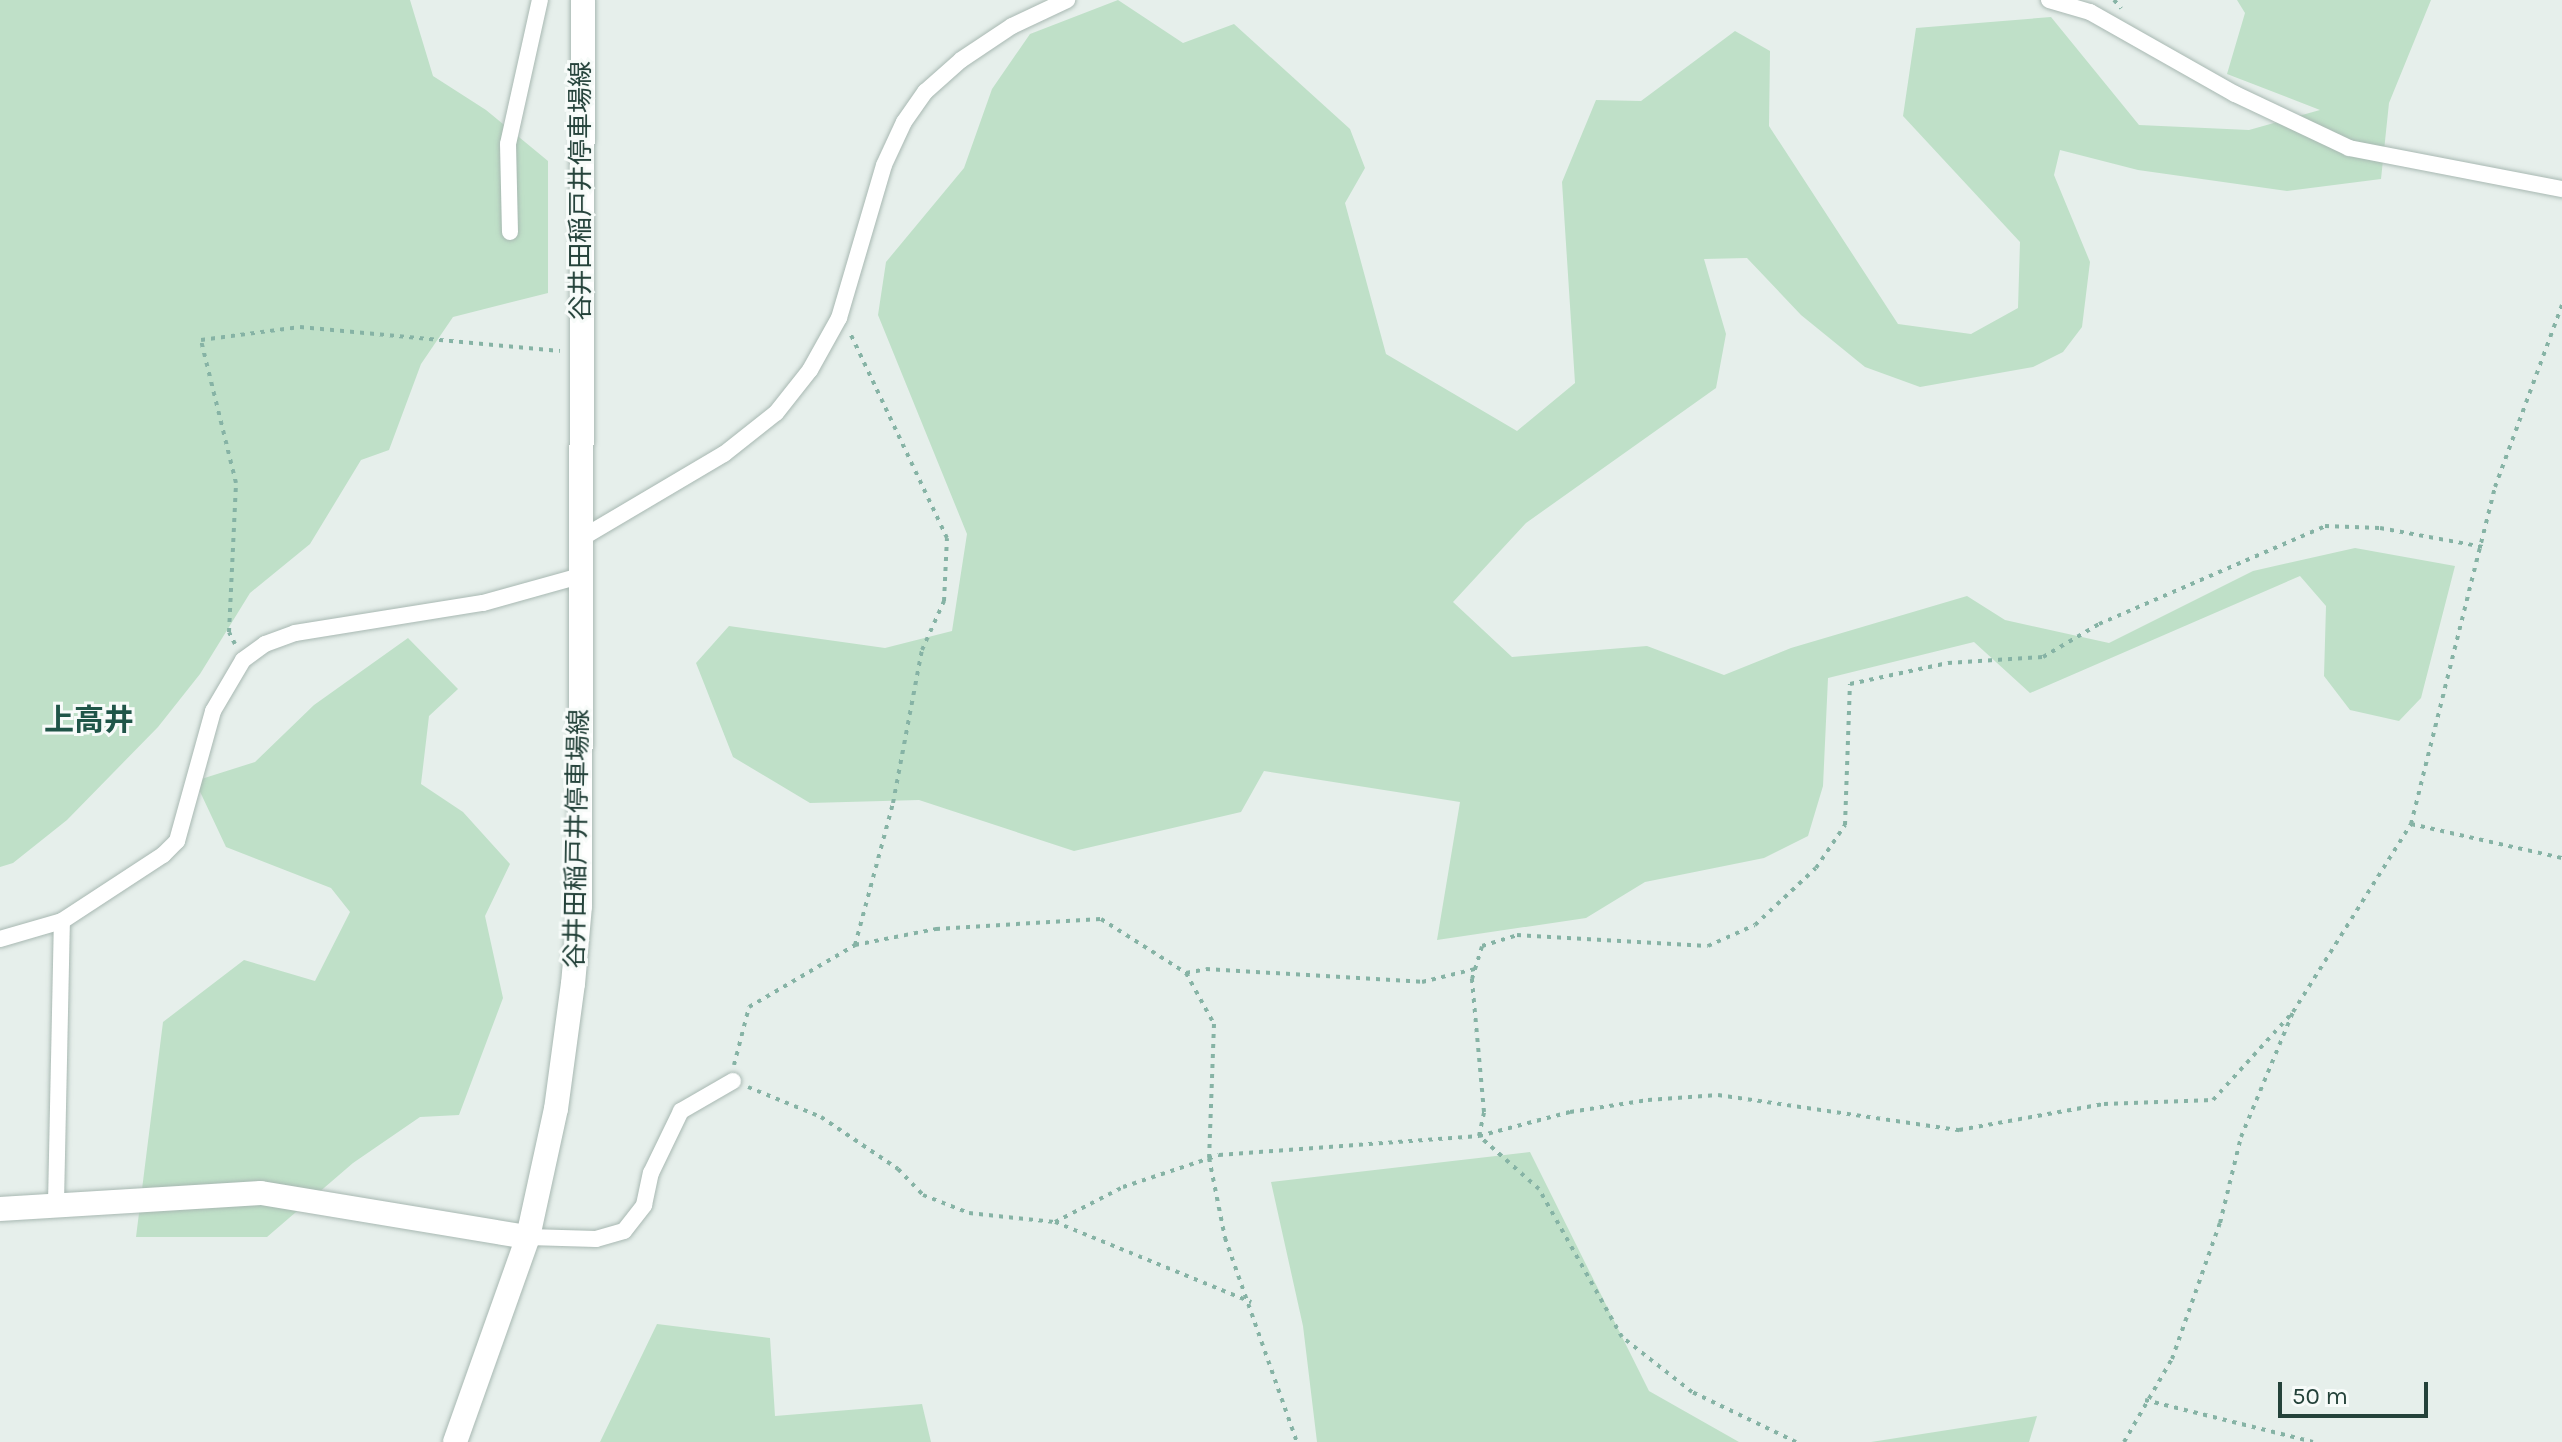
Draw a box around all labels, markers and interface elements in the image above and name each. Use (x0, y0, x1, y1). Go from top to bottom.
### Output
street label: 谷井田稲戸井停車場線 (565, 61, 597, 321)
district label: 上高井 (44, 702, 134, 738)
street label: 谷井田稲戸井停車場線 (559, 709, 595, 969)
scale bar (2282, 1366, 2432, 1416)
text: 50 m (2292, 1382, 2348, 1410)

